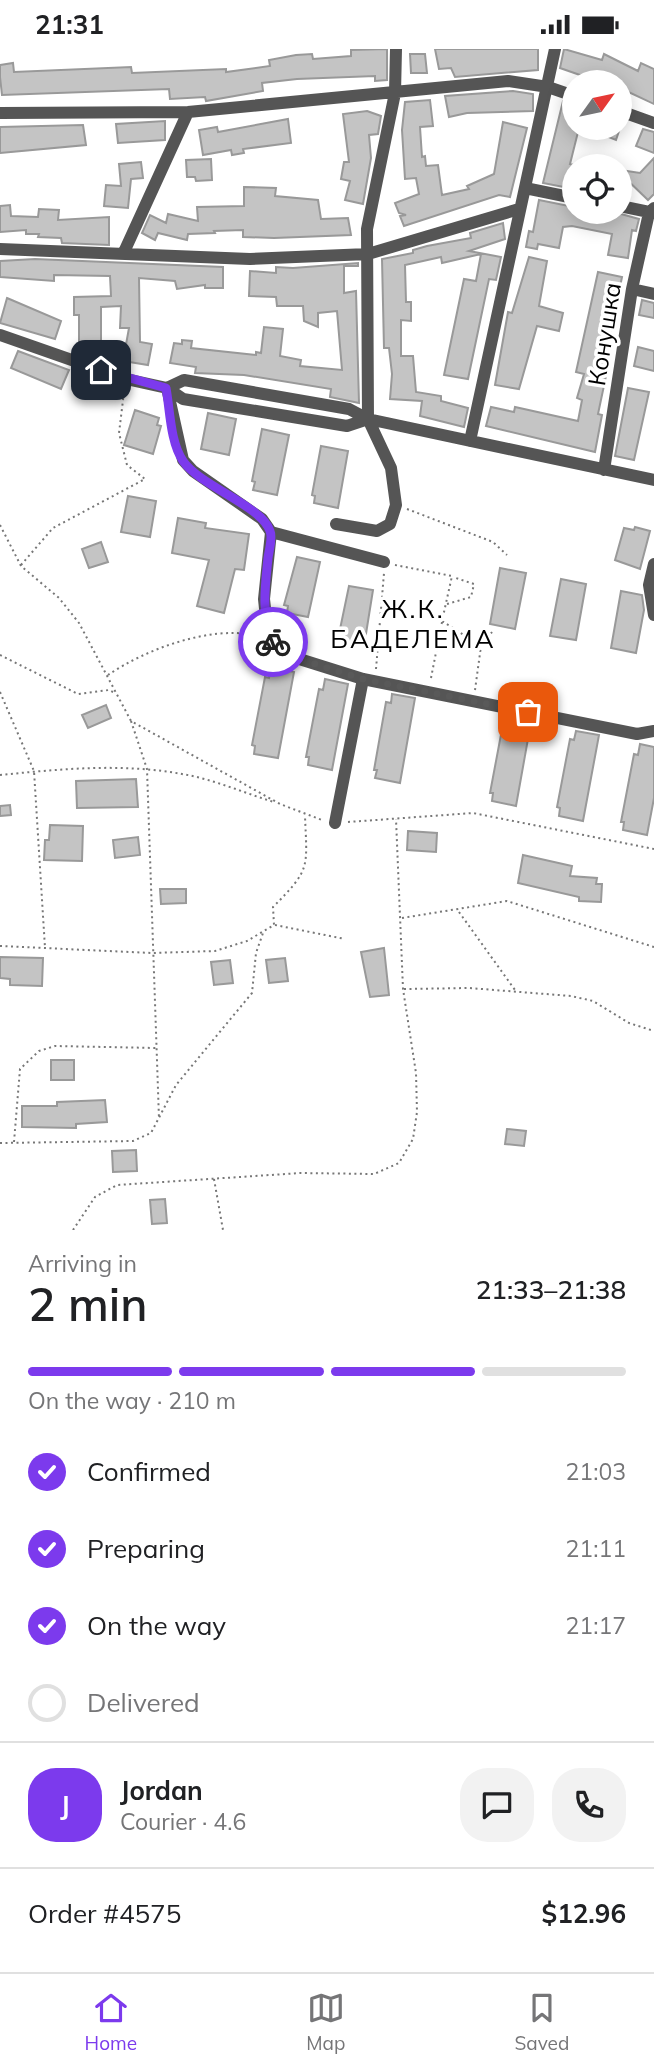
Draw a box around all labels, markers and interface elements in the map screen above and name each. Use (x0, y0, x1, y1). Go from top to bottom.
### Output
text: 21:31 (35, 8, 104, 41)
north arrow (562, 70, 632, 140)
map controls (562, 70, 632, 224)
button: locate (562, 154, 632, 224)
street label: Конушка (581, 280, 627, 388)
pin (71, 340, 131, 400)
icon: home (82, 351, 120, 389)
district label: Ж.К. БАДЕЛЕМА (330, 592, 496, 655)
courier (238, 607, 308, 677)
icon: bike (254, 623, 292, 661)
pin (498, 682, 558, 742)
icon: bag (509, 693, 547, 731)
text: Arriving in (28, 1249, 137, 1278)
text: 21:33–21:38 (476, 1273, 626, 1306)
text: 2 min (28, 1275, 147, 1333)
text: On the way · 210 m (28, 1386, 236, 1415)
icon: check (28, 1453, 66, 1491)
text: Confirmed (87, 1455, 211, 1488)
text: 21:03 (566, 1457, 626, 1486)
icon: check (28, 1530, 66, 1568)
text: Preparing (87, 1532, 205, 1565)
text: 21:11 (566, 1534, 626, 1563)
icon: check (28, 1607, 66, 1645)
text: On the way (87, 1609, 226, 1642)
text: 21:17 (566, 1611, 626, 1640)
text: Delivered (87, 1686, 200, 1719)
button: chat (460, 1768, 534, 1842)
button: phone (552, 1768, 626, 1842)
text: Jordan (120, 1774, 203, 1807)
text: J (60, 1789, 70, 1822)
text: Courier · 4.6 (120, 1807, 246, 1836)
text: Order #4575 (28, 1897, 181, 1930)
text: $12.96 (542, 1897, 626, 1930)
tab: Home (85, 1989, 137, 2055)
tab: Map (306, 1989, 345, 2055)
tab: Saved (515, 1989, 569, 2055)

